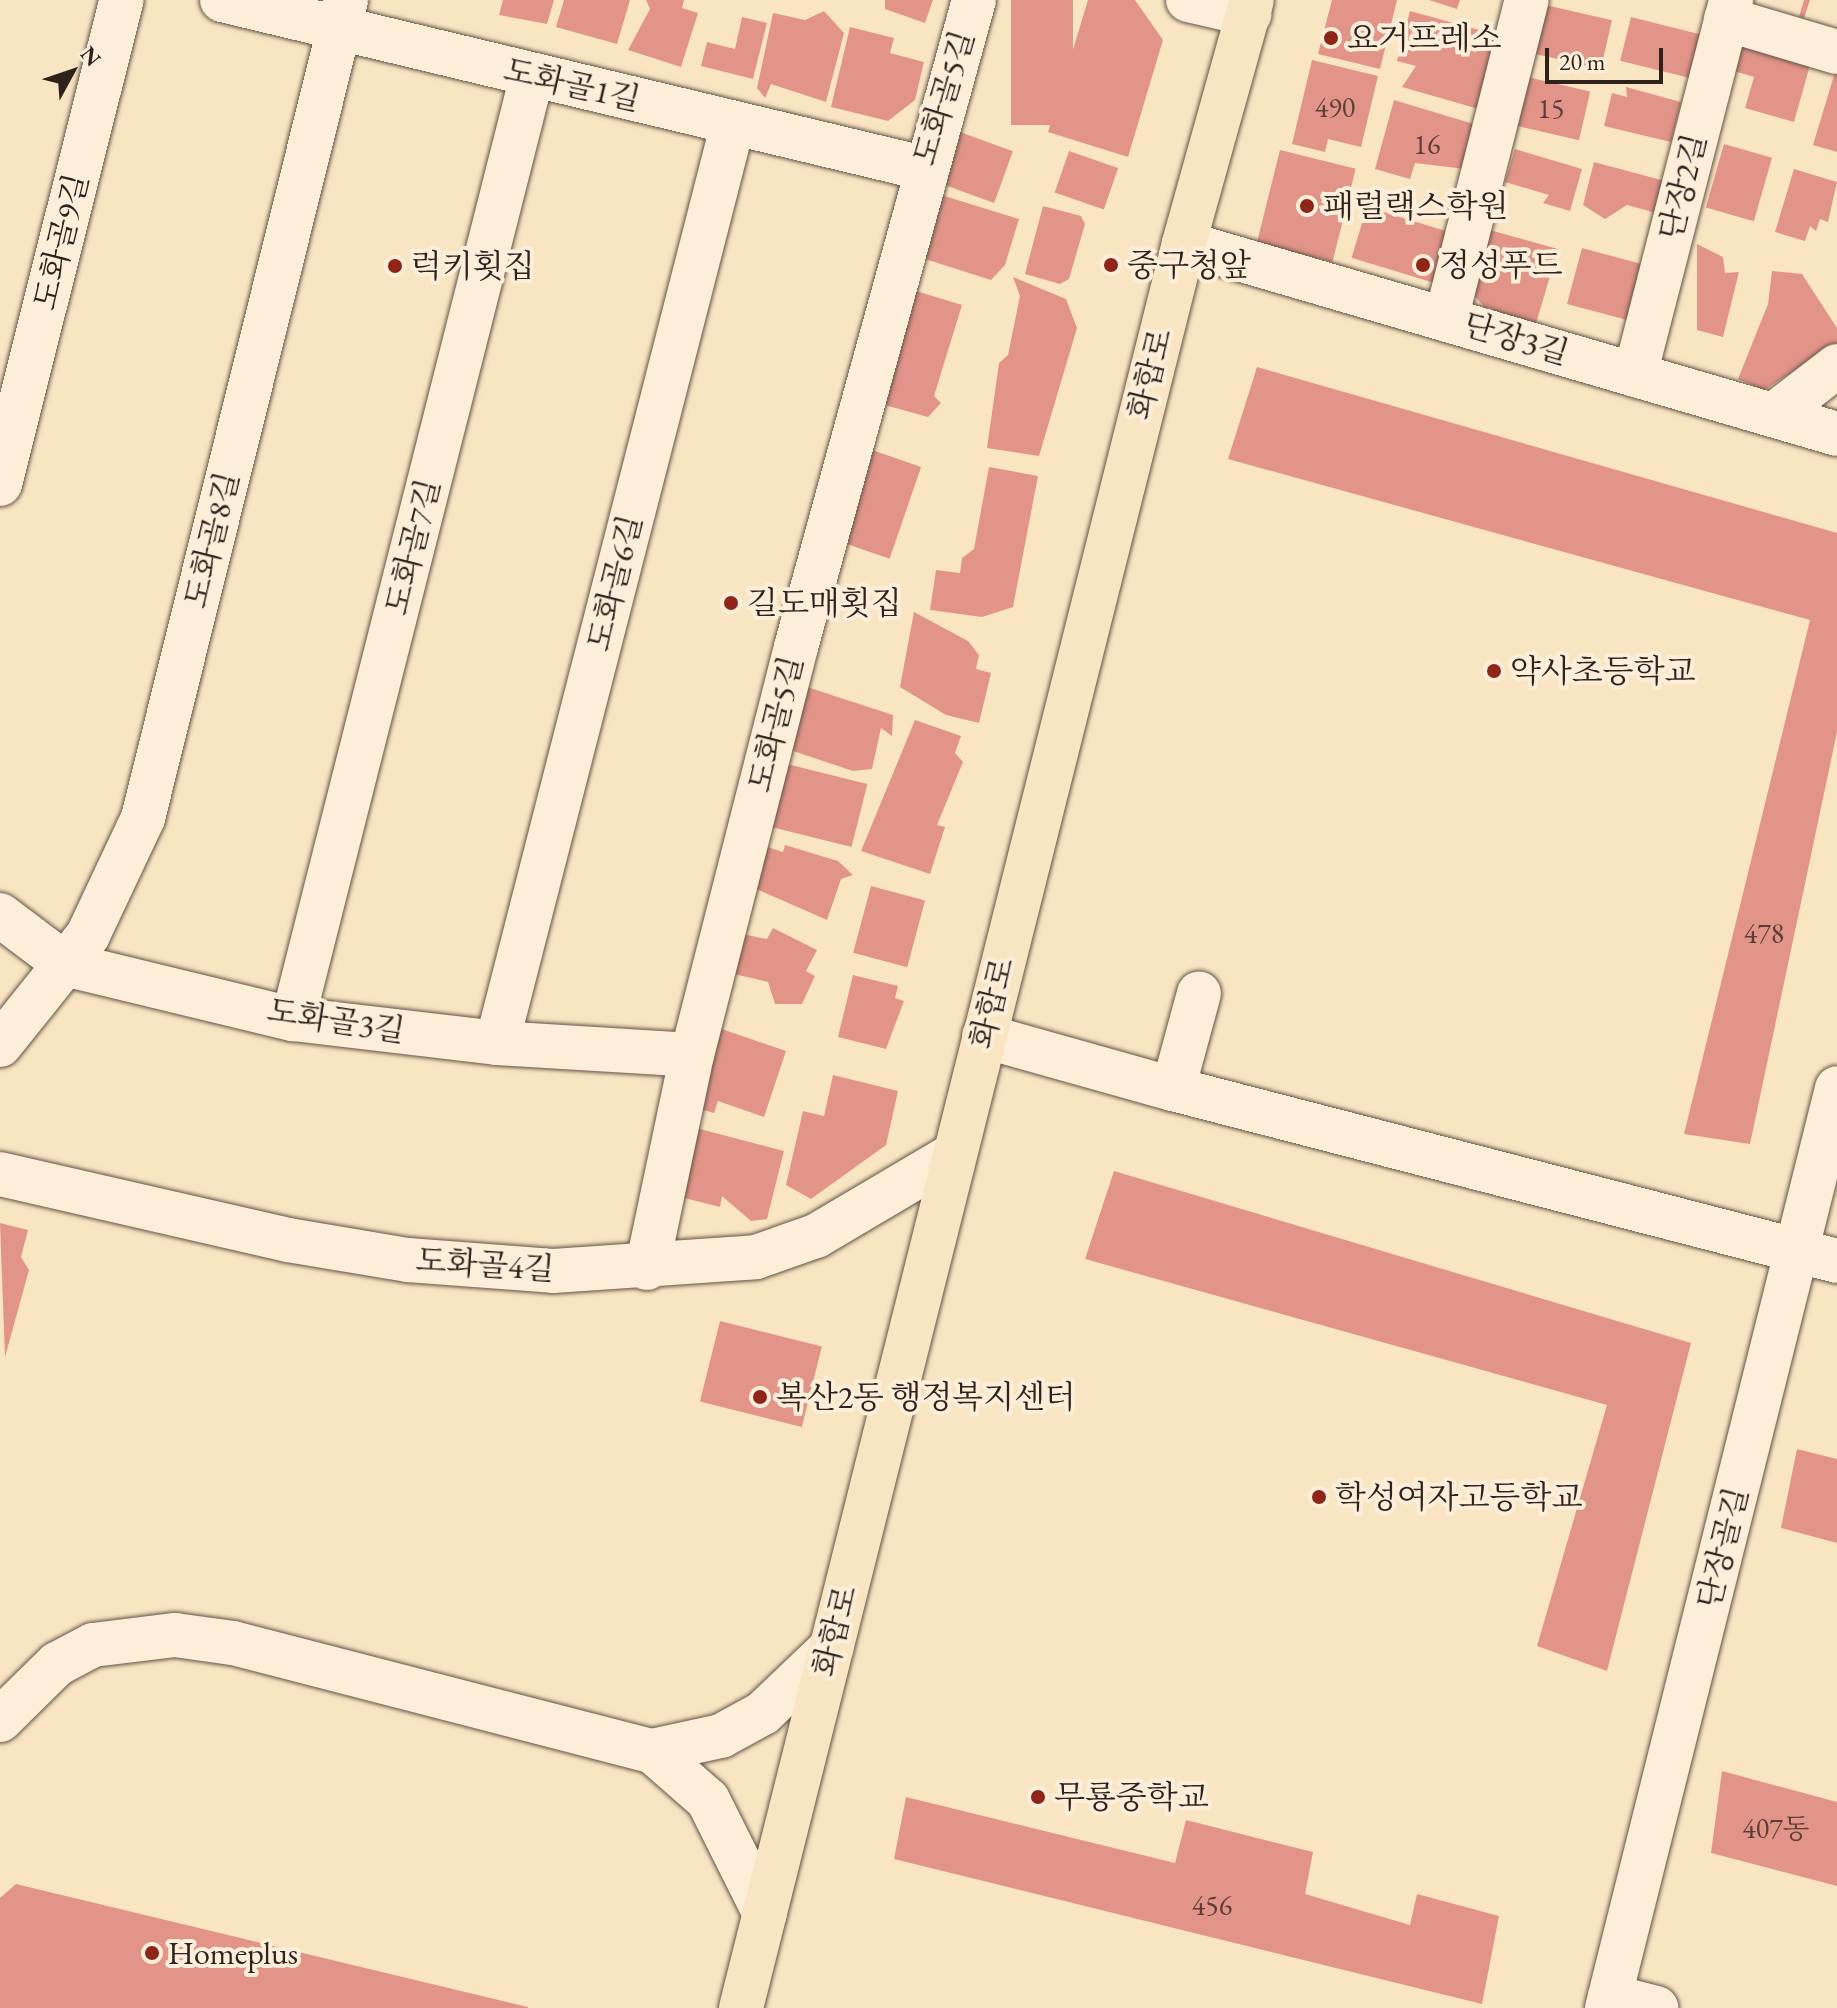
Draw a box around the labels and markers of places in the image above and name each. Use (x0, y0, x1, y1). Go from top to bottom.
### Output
place label: 요거프레소 (1347, 19, 1502, 57)
marker: 요거프레소 (1322, 29, 1340, 47)
place label: 패럴랙스학원 (1323, 187, 1508, 225)
marker: 패럴랙스학원 (1298, 197, 1316, 215)
place label: 중구청앞 (1127, 246, 1251, 284)
place label: 정성푸드 (1439, 246, 1563, 284)
place label: 럭키횟집 (411, 247, 535, 285)
marker: 중구청앞 (1102, 256, 1120, 274)
marker: 정성푸드 (1414, 256, 1432, 274)
marker: 럭키횟집 (386, 257, 404, 275)
place label: 길도매횟집 (747, 584, 902, 622)
marker: 길도매횟집 (722, 594, 740, 612)
place label: 약사초등학교 (1510, 652, 1695, 690)
marker: 약사초등학교 (1485, 662, 1503, 680)
place label: 복산2동 행정복지센터 (776, 1378, 1076, 1416)
marker: 복산2동 행정복지센터 (751, 1388, 769, 1406)
place label: 학성여자고등학교 (1335, 1478, 1582, 1516)
marker: 학성여자고등학교 (1310, 1488, 1328, 1506)
place label: 무룡중학교 (1054, 1778, 1209, 1816)
marker: 무룡중학교 (1029, 1788, 1047, 1806)
place label: Homeplus (168, 1934, 298, 1972)
marker: Homeplus (143, 1944, 161, 1962)

